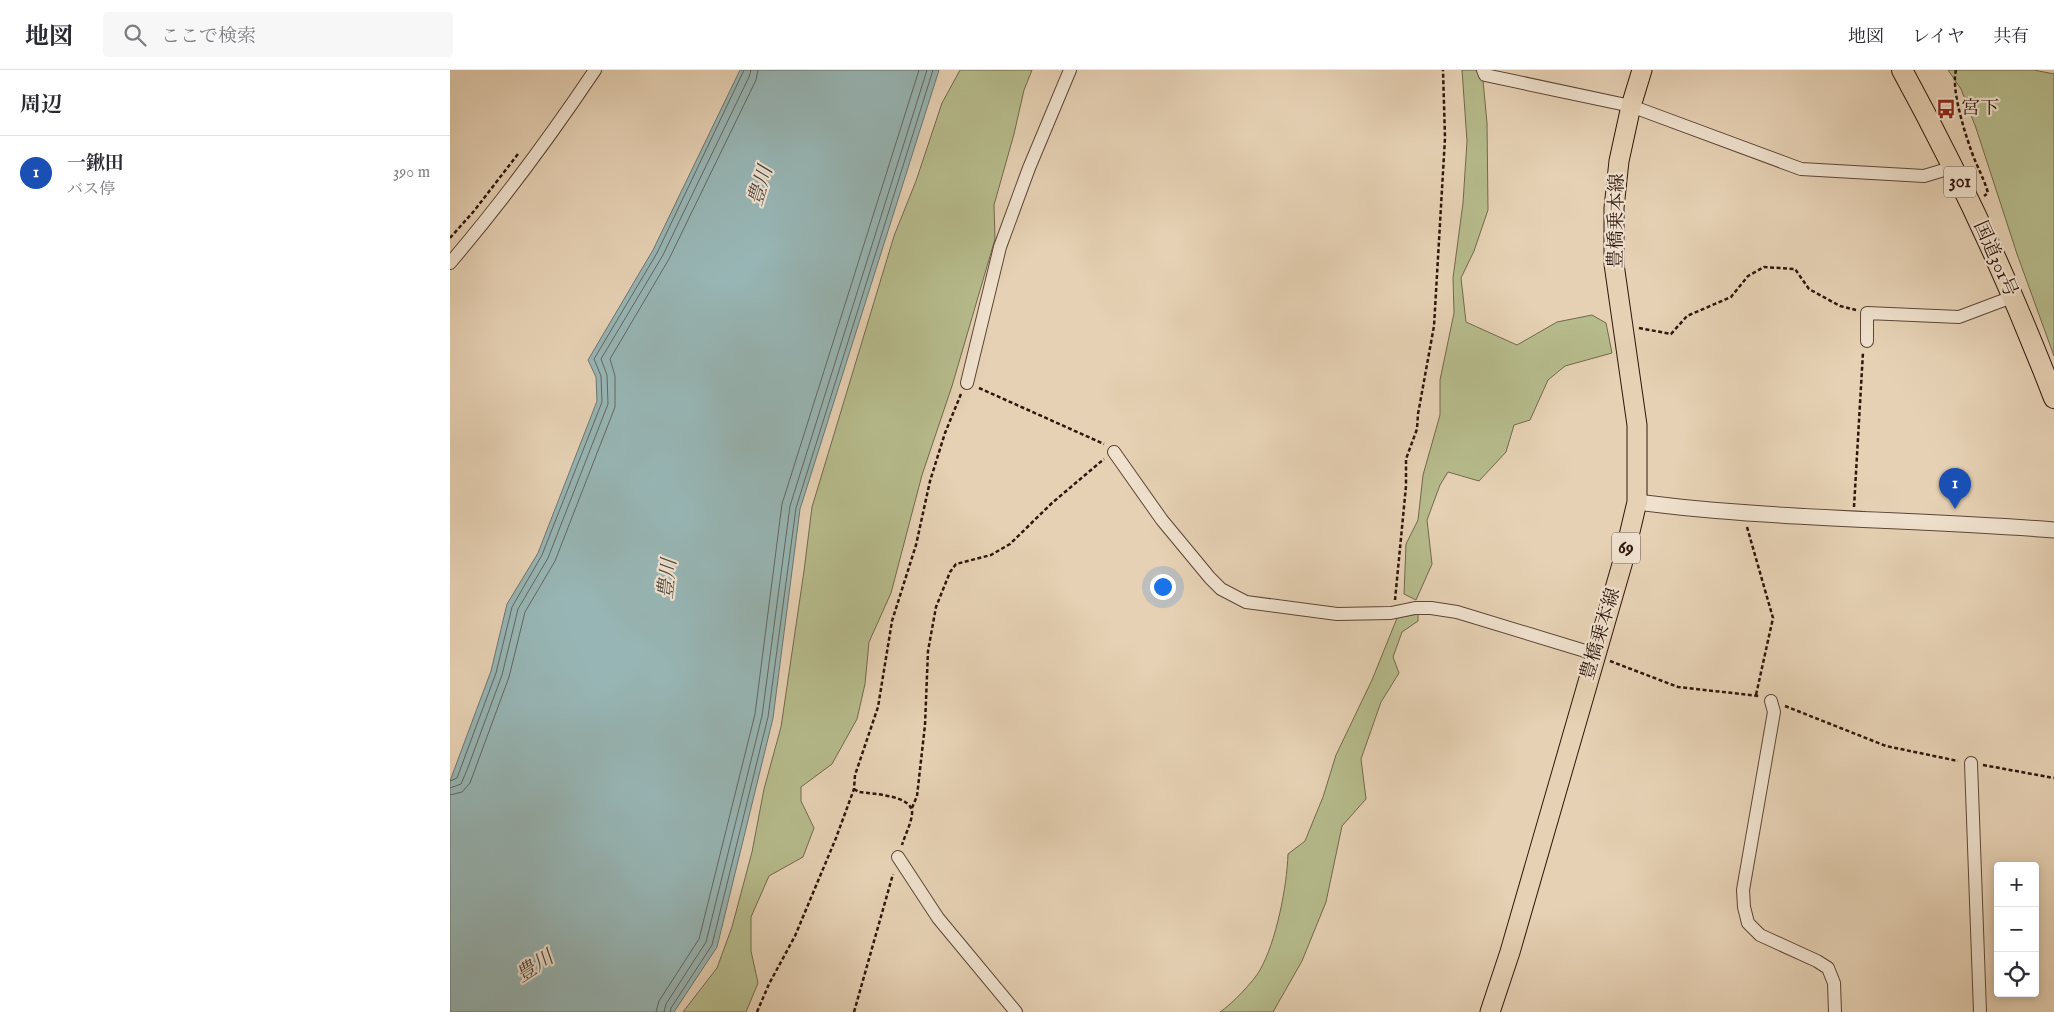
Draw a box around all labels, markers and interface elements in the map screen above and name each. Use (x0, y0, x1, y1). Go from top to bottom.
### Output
search box (103, 12, 453, 57)
icon: search (121, 21, 149, 49)
text: 地図 (25, 22, 73, 53)
text: ここで検索 (161, 25, 256, 49)
text: 地図 (1848, 26, 1884, 49)
text: レイヤ (1912, 26, 1965, 49)
text: 共有 (1993, 26, 2029, 49)
text: 周辺 (20, 92, 62, 119)
place label: 宮下 (1961, 97, 1999, 121)
bus stop icon: 宮下 (1935, 98, 1957, 120)
text: 一鍬田 (67, 152, 124, 176)
water label: 豊川 (743, 161, 779, 209)
text: 1 (33, 163, 39, 183)
text: 390 m (393, 163, 430, 183)
road number: 301 (1944, 166, 1976, 198)
street label: 豊橋乗本線 (1604, 173, 1630, 269)
text: バス停 (67, 180, 115, 200)
street label: 国道301号 (1968, 217, 2022, 301)
pin: 1 (1939, 468, 1971, 509)
road number: 69 (1612, 532, 1640, 563)
water label: 豊川 (653, 556, 683, 600)
your location (1150, 574, 1176, 600)
street label: 豊橋乗本線 (1576, 585, 1626, 683)
map controls (1994, 862, 2039, 997)
button: + (1994, 862, 2039, 907)
button: − (1994, 907, 2039, 952)
water label: 豊川 (511, 945, 560, 988)
button: locate (1994, 952, 2039, 997)

